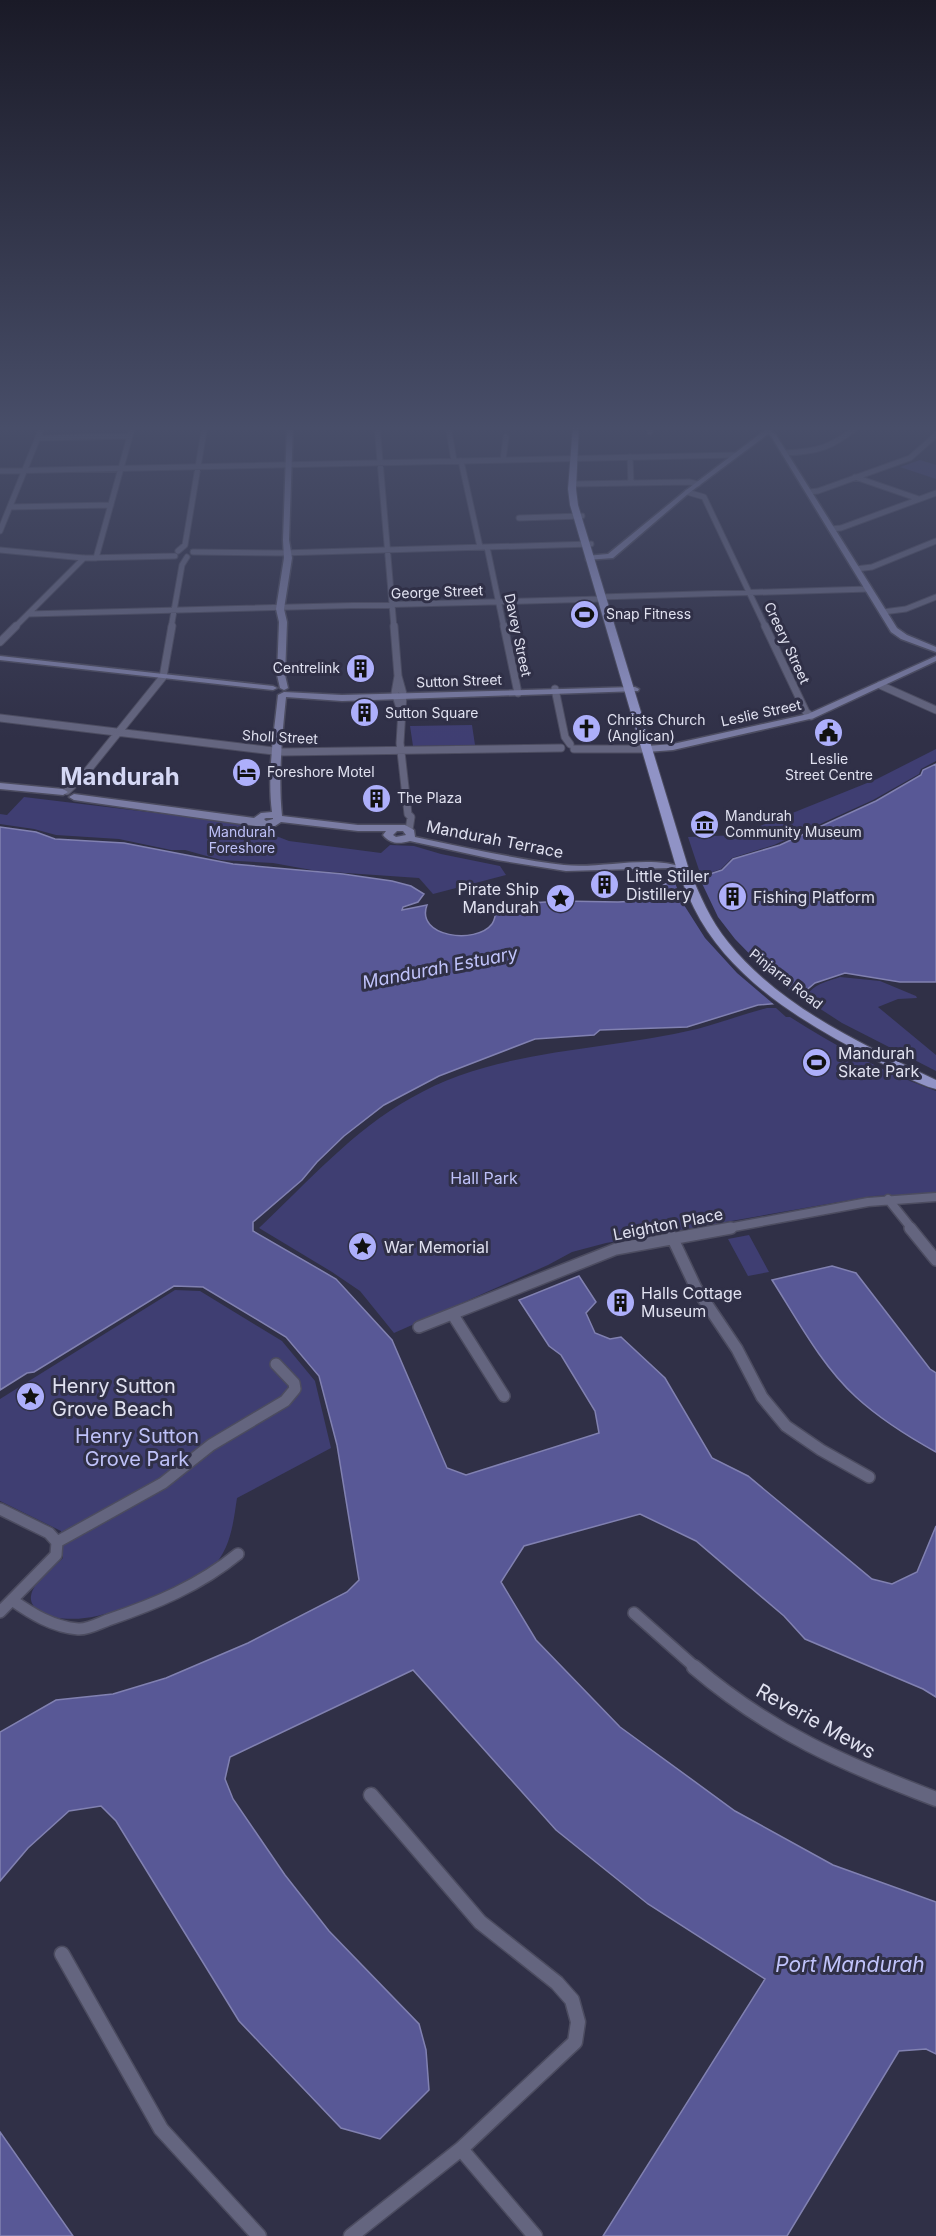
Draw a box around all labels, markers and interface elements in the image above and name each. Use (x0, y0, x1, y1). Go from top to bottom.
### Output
street label: George Street (391, 581, 484, 602)
street label: Davey Street (501, 592, 536, 678)
sports icon: Snap Fitness (569, 598, 601, 630)
street label: Creery Street (761, 599, 814, 687)
place label: Snap Fitness (606, 605, 691, 622)
building icon: Centrelink (345, 652, 377, 684)
place label: Centrelink (273, 659, 340, 676)
street label: Sutton Street (416, 670, 503, 690)
street label: Leslie Street (719, 696, 803, 729)
building icon: Sutton Square (348, 697, 380, 729)
place label: Sutton Square (385, 704, 478, 721)
place label: Christs Church (Anglican) (607, 711, 706, 744)
church icon: Christs Church (Anglican) (570, 712, 602, 744)
public building icon: Leslie Street Centre (813, 716, 845, 748)
street label: Sholl Street (242, 726, 319, 747)
place label: Leslie Street Centre (785, 750, 873, 783)
hotel icon: Foreshore Motel (230, 756, 262, 788)
district label: Mandurah (60, 762, 180, 791)
place label: Foreshore Motel (267, 763, 375, 780)
building icon: The Plaza (360, 782, 392, 814)
place label: The Plaza (397, 789, 462, 806)
place label: Mandurah Community Museum (725, 807, 862, 840)
museum icon: Mandurah Community Museum (688, 808, 720, 840)
street label: Mandurah Terrace (425, 816, 565, 862)
park label: Mandurah Foreshore (208, 823, 276, 856)
place label: Little Stiller Distillery (626, 866, 709, 904)
building icon: Little Stiller Distillery (589, 869, 621, 901)
place label: Pirate Ship Mandurah (458, 879, 539, 917)
building icon: Fishing Platform (716, 881, 748, 913)
place icon: Pirate Ship Mandurah (544, 882, 576, 914)
place label: Fishing Platform (753, 887, 875, 907)
water label: Mandurah Estuary (360, 942, 520, 993)
street label: Pinjarra Road (746, 945, 826, 1012)
place label: Mandurah Skate Park (838, 1043, 919, 1081)
sports icon: Mandurah Skate Park (801, 1046, 833, 1078)
park label: Hall Park (450, 1168, 518, 1188)
street label: Leighton Place (611, 1204, 725, 1244)
place icon: War Memorial (347, 1231, 379, 1263)
place label: War Memorial (384, 1237, 489, 1257)
place label: Halls Cottage Museum (641, 1283, 742, 1321)
building icon: Halls Cottage Museum (604, 1286, 636, 1318)
place label: Henry Sutton Grove Beach (52, 1374, 176, 1421)
place icon: Henry Sutton Grove Beach (15, 1381, 47, 1413)
park label: Henry Sutton Grove Park (75, 1424, 199, 1471)
street label: Reverie Mews (752, 1678, 880, 1764)
water label: Port Mandurah (775, 1952, 925, 1977)

